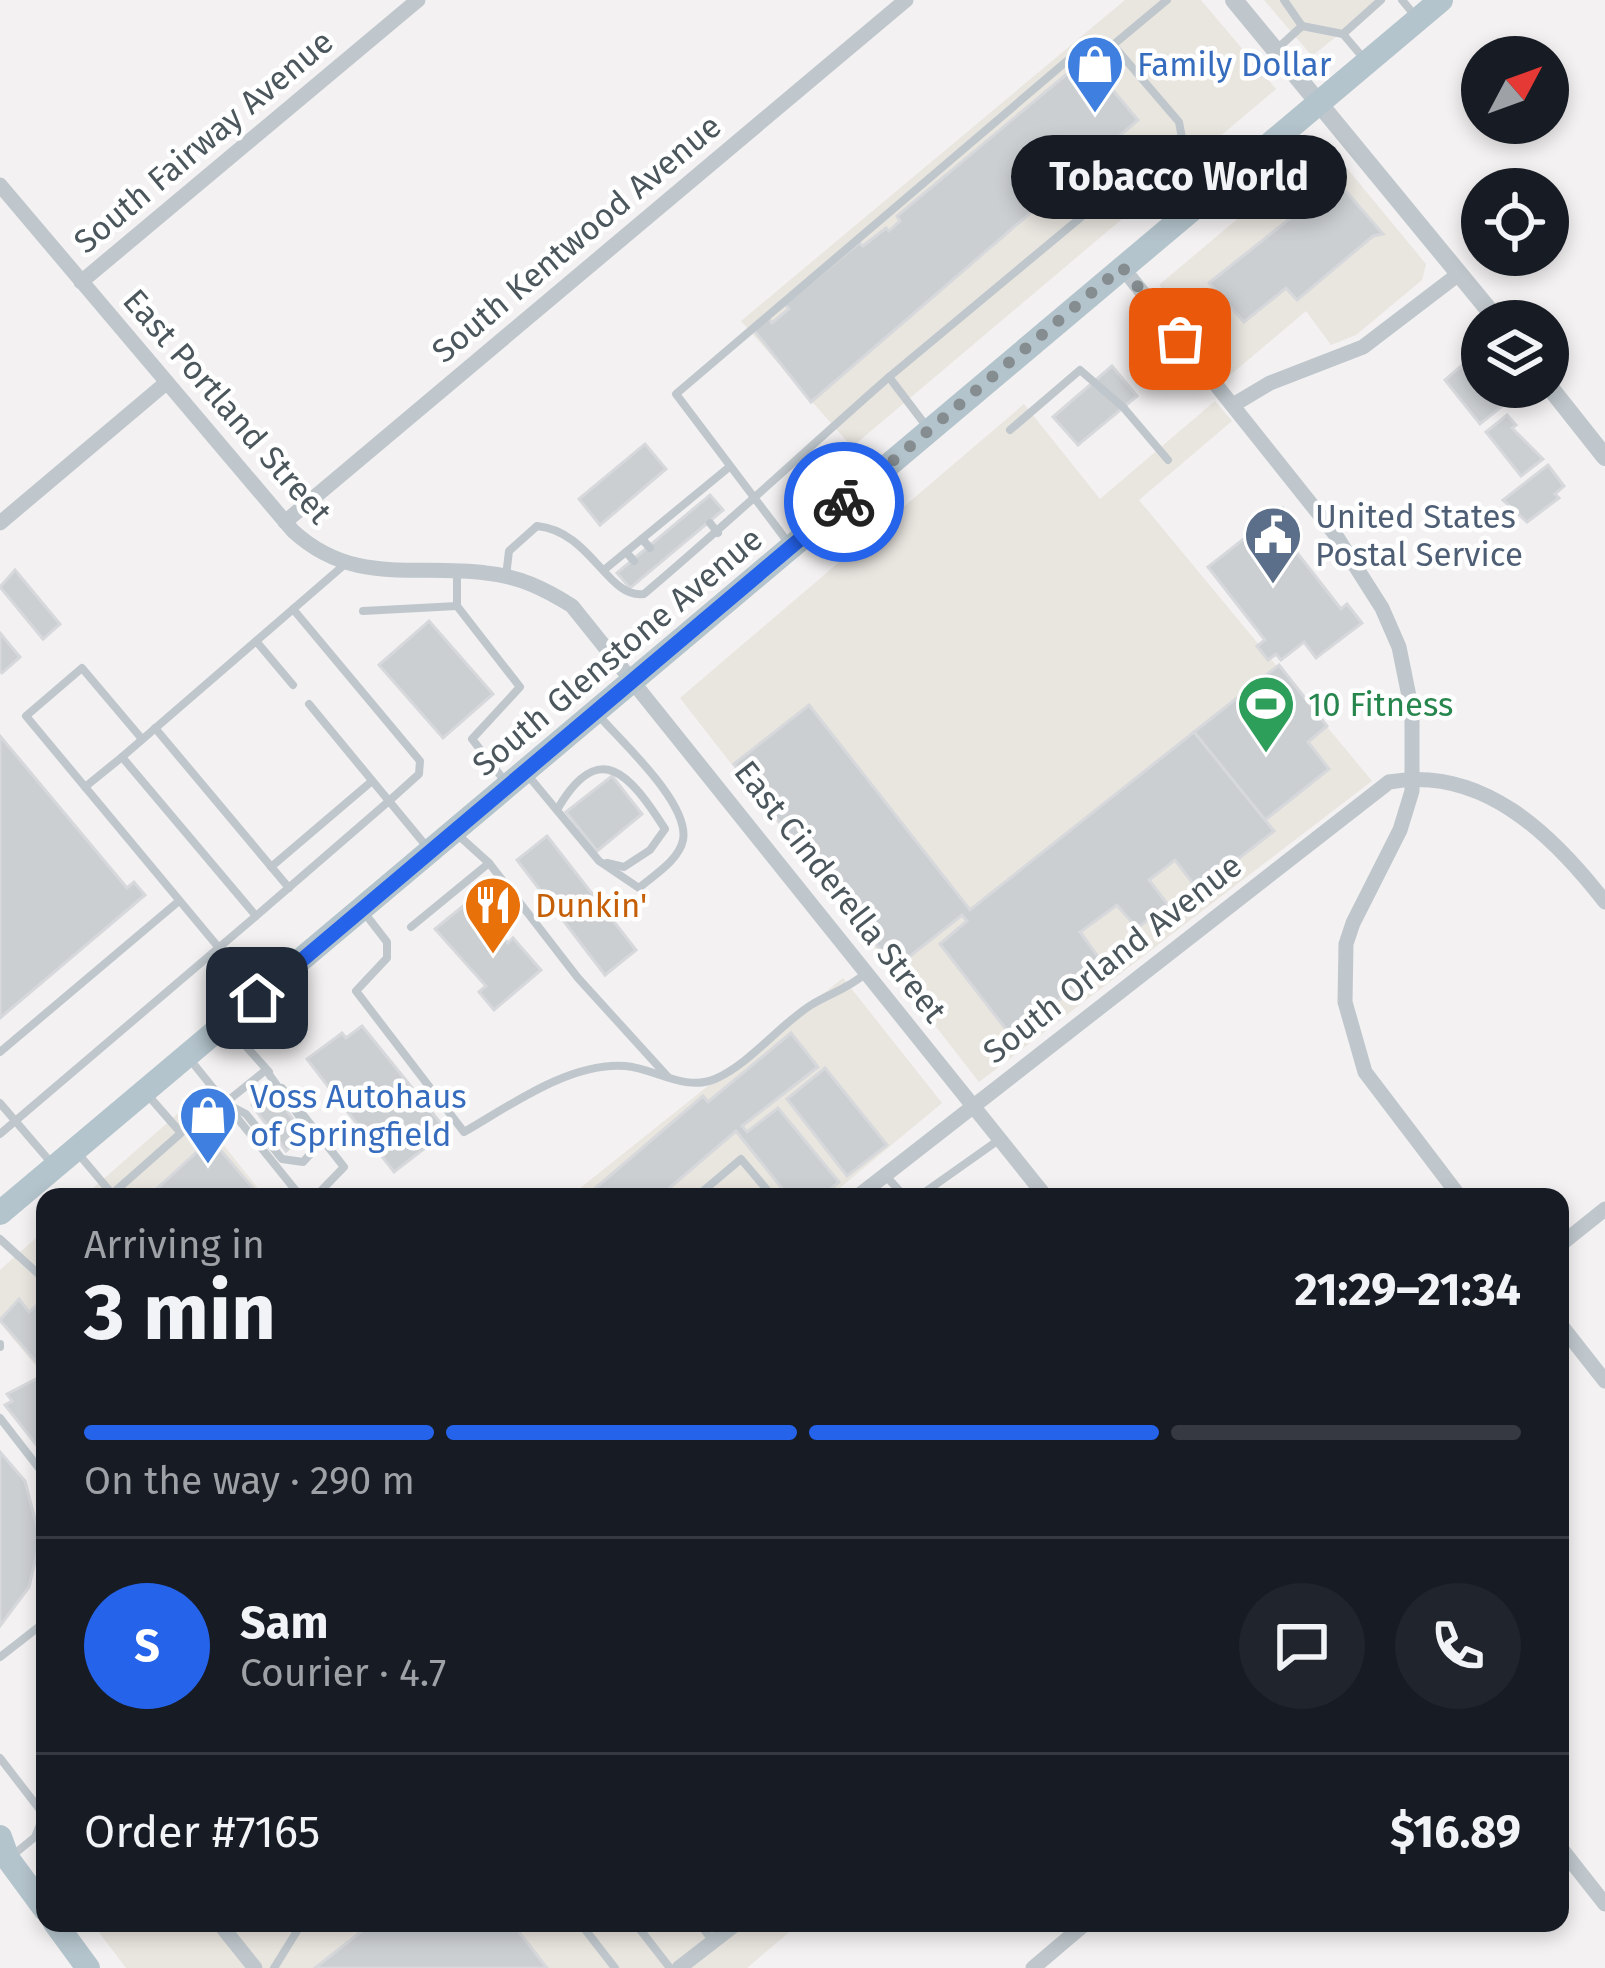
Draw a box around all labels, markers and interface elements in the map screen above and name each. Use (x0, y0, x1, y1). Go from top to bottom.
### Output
street label: South Fairway Avenue (66, 22, 341, 262)
shop icon: Family Dollar (1064, 33, 1126, 115)
north arrow (1461, 36, 1569, 144)
map controls (1461, 36, 1569, 408)
place label: Family Dollar (1137, 45, 1332, 85)
street label: South Kentwood Avenue (424, 106, 729, 371)
callout: Tobacco World (1012, 135, 1348, 219)
text: Tobacco World (1049, 154, 1309, 200)
button: locate (1461, 168, 1569, 276)
street label: East Portland Street (115, 281, 340, 532)
pin (1129, 288, 1231, 390)
button: layers (1461, 300, 1569, 408)
icon: bag (1147, 306, 1213, 372)
courier (784, 442, 904, 562)
icon: bike (811, 469, 877, 535)
place label: United States Postal Service (1315, 497, 1523, 575)
public building icon: United States Postal Service (1242, 504, 1304, 586)
street label: South Glenstone Avenue (465, 519, 771, 785)
sports icon: 10 Fitness (1235, 673, 1297, 755)
place label: 10 Fitness (1308, 685, 1454, 725)
street label: East Cinderella Street (726, 753, 955, 1030)
street label: South Orland Avenue (975, 845, 1250, 1072)
restaurant icon: Dunkin' (462, 874, 524, 956)
place label: Dunkin' (535, 886, 647, 926)
pin (206, 947, 308, 1049)
icon: home (224, 965, 290, 1031)
place label: Voss Autohaus of Springfield (250, 1077, 467, 1155)
shop icon: Voss Autohaus of Springfield (177, 1084, 239, 1166)
text: Arriving in (84, 1222, 265, 1268)
text: 21:29–21:34 (1294, 1263, 1521, 1317)
text: 3 min (84, 1266, 276, 1360)
text: On the way · 290 m (84, 1458, 415, 1504)
button: chat (1239, 1583, 1365, 1709)
button: phone (1395, 1583, 1521, 1709)
text: Sam (240, 1596, 328, 1650)
text: S (134, 1619, 160, 1673)
text: Courier · 4.7 (240, 1650, 446, 1696)
text: Order #7165 (84, 1805, 320, 1859)
text: $16.89 (1390, 1805, 1521, 1859)

